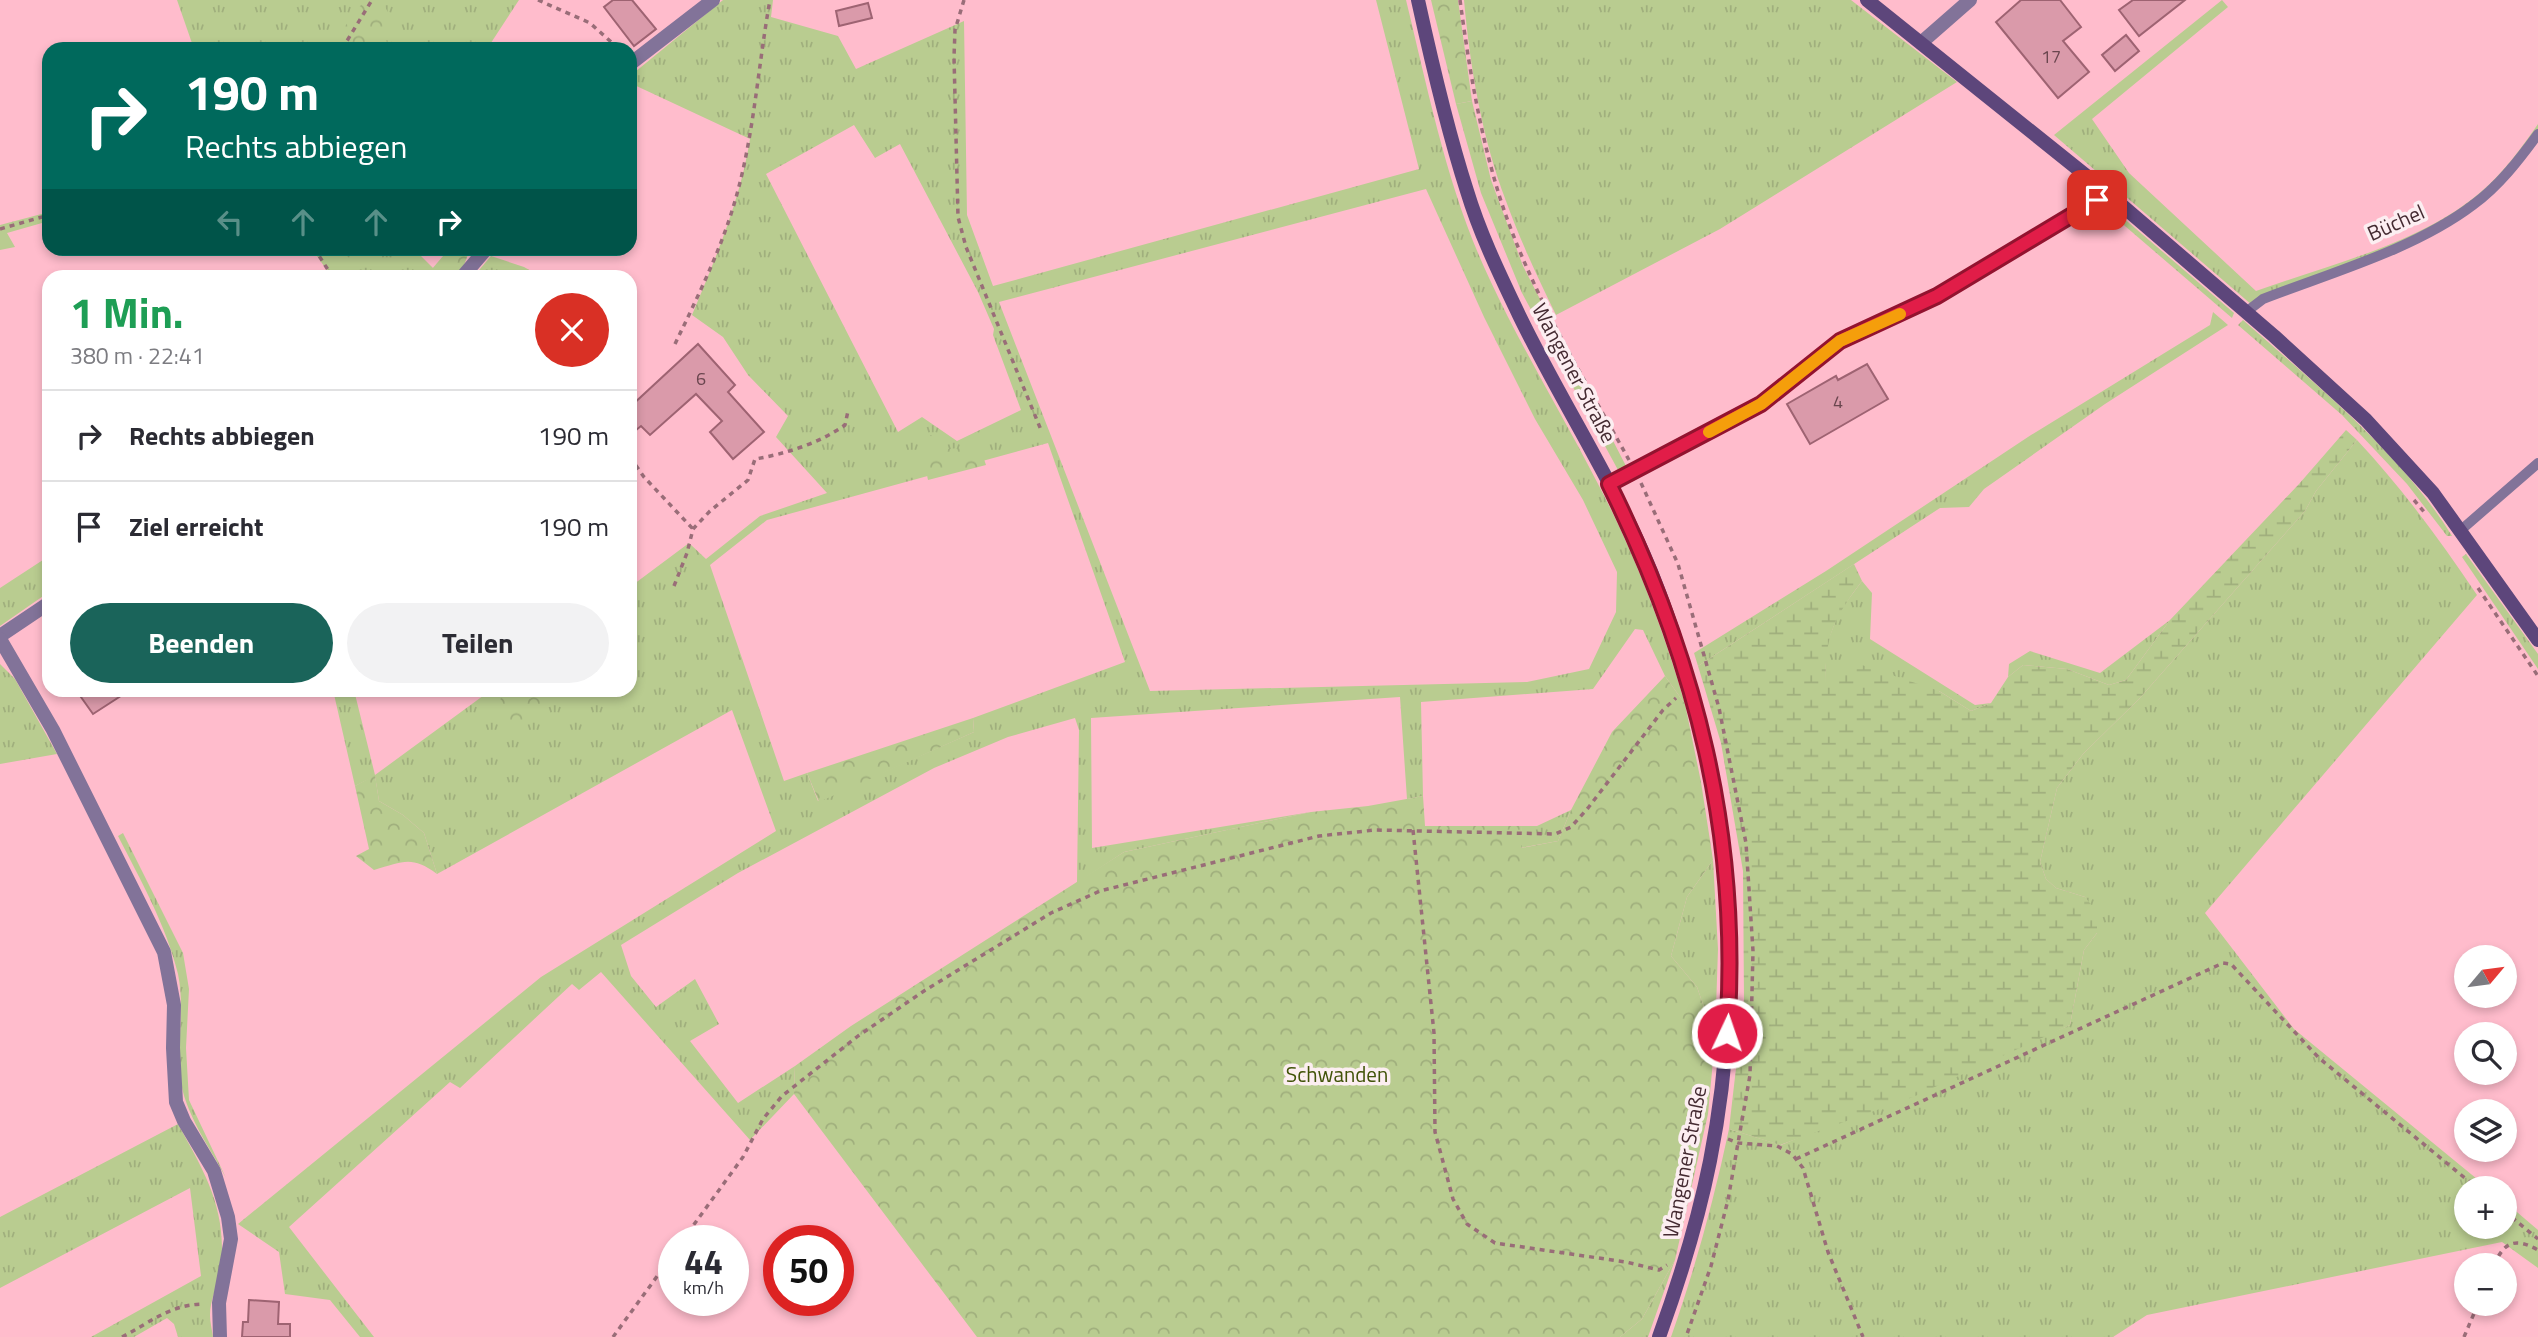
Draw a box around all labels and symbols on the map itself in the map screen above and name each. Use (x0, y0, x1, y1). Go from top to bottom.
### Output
house number: 17 (2041, 43, 2061, 70)
pin (2067, 170, 2127, 230)
street label: Büchel (2362, 195, 2430, 249)
street label: Wangener Straße (1525, 297, 1625, 448)
house number: 6 (696, 365, 706, 392)
house number: 4 (1833, 388, 1843, 415)
north arrow (2454, 945, 2516, 1008)
position arrow (1690, 996, 1764, 1070)
park label: Schwanden (1286, 1058, 1388, 1090)
street label: Wangener Straße (1654, 1083, 1714, 1241)
speed limit sign: 50 (763, 1225, 854, 1316)

